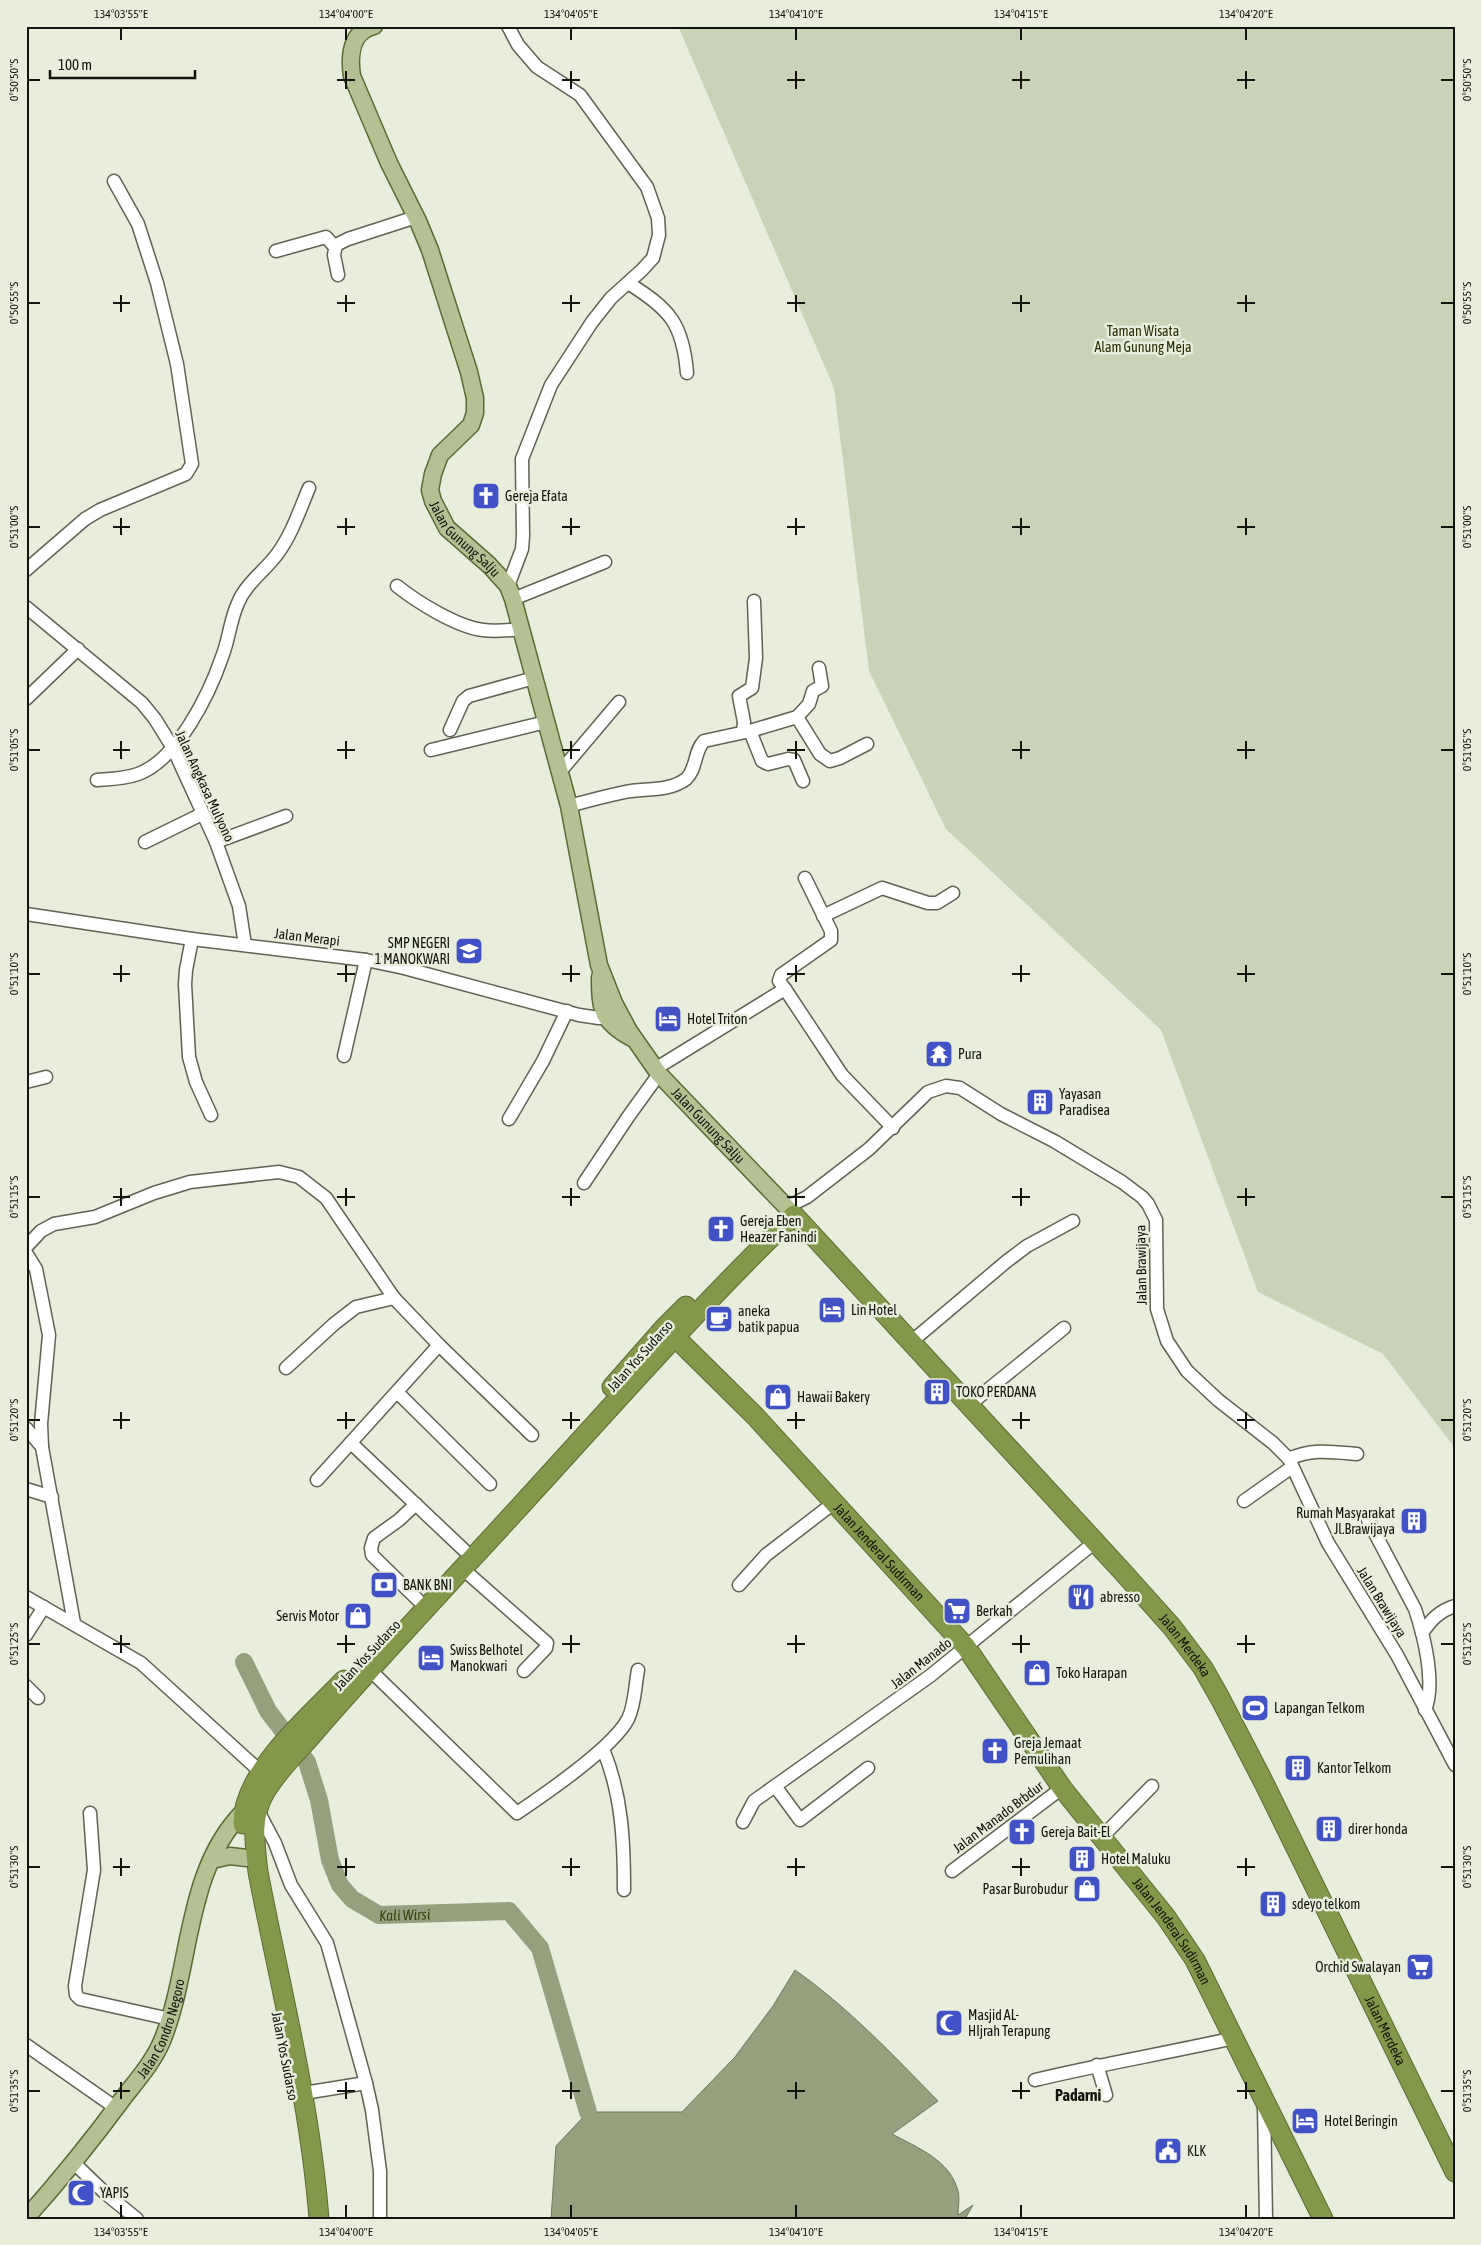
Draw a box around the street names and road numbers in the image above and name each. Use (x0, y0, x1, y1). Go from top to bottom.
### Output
street label: Jalan Gunung Salju (426, 498, 504, 580)
street label: Jalan Angkasa Mulyono (172, 728, 238, 844)
street label: Jalan Merapi (273, 925, 341, 949)
street label: Jalan Gunung Salju (668, 1084, 748, 1167)
street label: Jalan Brawijaya (1132, 1225, 1150, 1305)
street label: Jalan Yos Sudarso (604, 1317, 676, 1395)
street label: Jalan Jenderal Sudirman (831, 1500, 928, 1604)
street label: Jalan Brawijaya (1354, 1564, 1410, 1640)
street label: Jalan Merdeka (1156, 1610, 1214, 1679)
street label: Jalan Yos Sudarso (330, 1617, 404, 1693)
street label: Jalan Manado (888, 1634, 954, 1692)
street label: Jalan Manado Brbdur (950, 1777, 1047, 1856)
street label: Jalan Jenderal Sudirman (1129, 1874, 1214, 1987)
street label: Jalan Condro Negoro (134, 1977, 188, 2081)
street label: Jalan Merdeka (1362, 1993, 1409, 2068)
street label: Jalan Yos Sudarso (269, 2010, 301, 2102)

